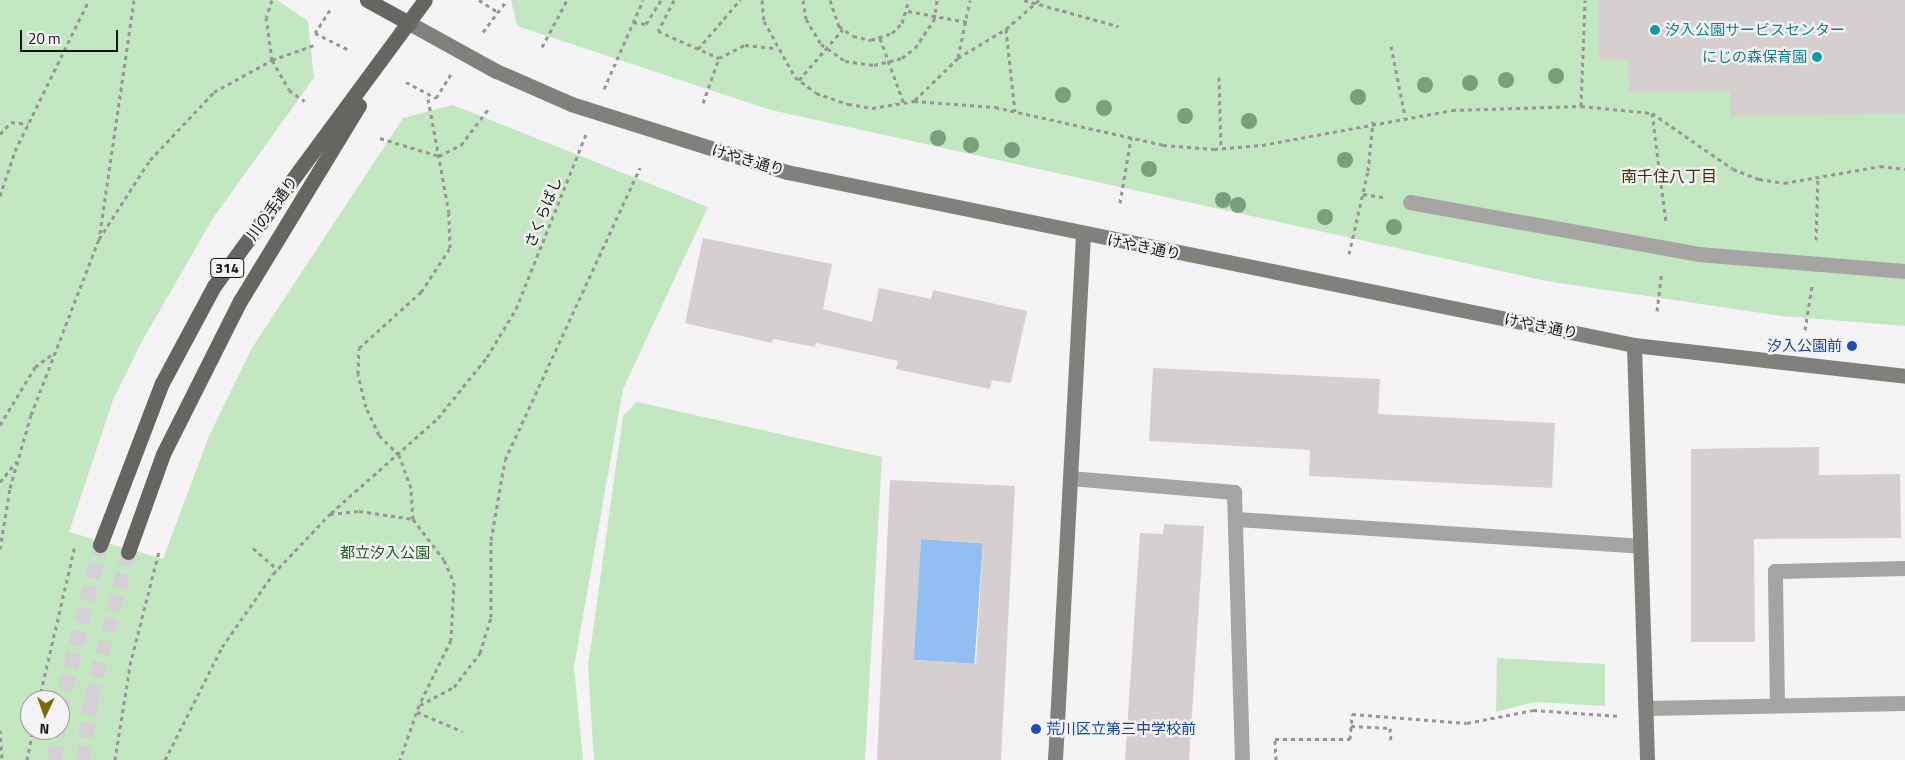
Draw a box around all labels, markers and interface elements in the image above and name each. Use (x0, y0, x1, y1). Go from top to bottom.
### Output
scale bar (22, 20, 120, 52)
place label: 汐入公園サービスセンター (1665, 21, 1845, 39)
marker: 汐入公園サービスセンター (1649, 24, 1661, 36)
text: 20 m (28, 27, 61, 50)
place label: にじの森保育園 (1702, 48, 1807, 66)
marker: にじの森保育園 (1811, 51, 1823, 63)
street label: けやき通り (709, 141, 787, 179)
district label: 南千住八丁目 (1621, 166, 1717, 186)
street label: 川の手通り (243, 172, 301, 244)
street label: さくらばし (521, 174, 565, 250)
street label: けやき通り (1105, 231, 1183, 263)
road number: 314 (210, 256, 244, 280)
street label: けやき通り (1502, 310, 1580, 342)
place label: 汐入公園前 (1767, 337, 1842, 355)
marker: 汐入公園前 (1846, 340, 1858, 352)
park label: 都立汐入公園 (340, 544, 430, 562)
north arrow (20, 690, 70, 740)
text: N (39, 719, 50, 740)
place label: 荒川区立第三中学校前 (1046, 720, 1196, 738)
marker: 荒川区立第三中学校前 (1030, 723, 1042, 735)

